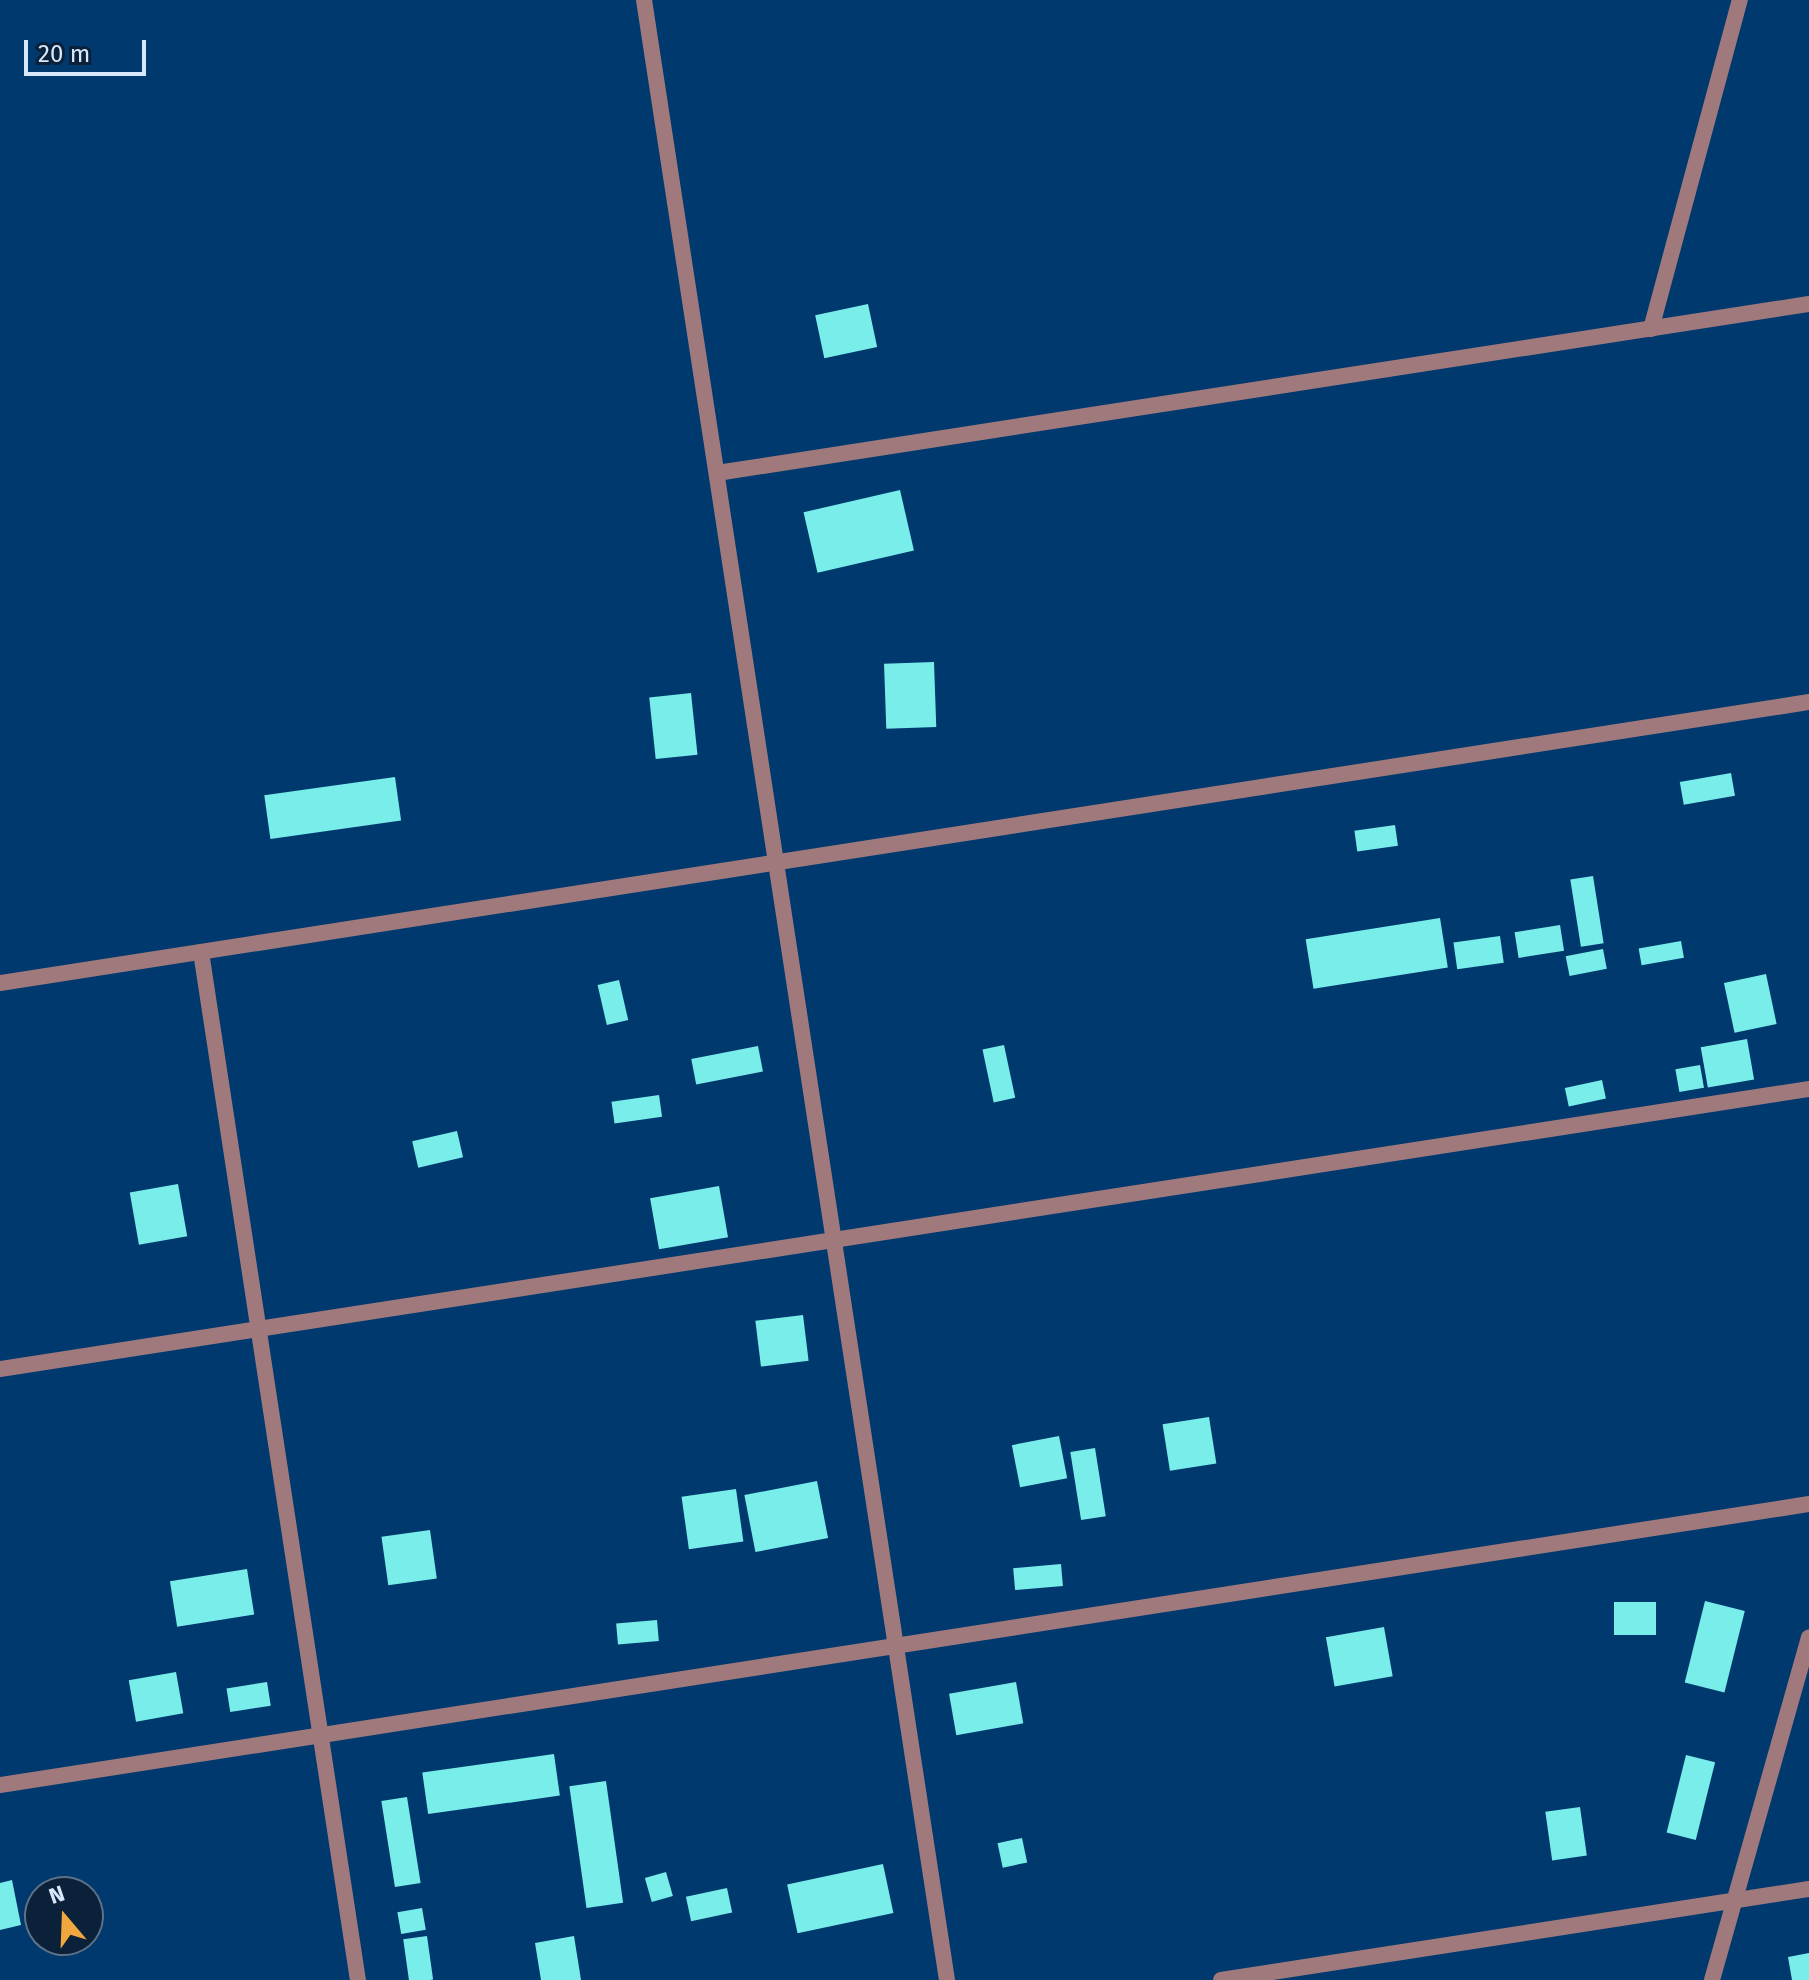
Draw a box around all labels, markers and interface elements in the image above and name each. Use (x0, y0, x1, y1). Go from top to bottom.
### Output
scale bar (28, 24, 150, 74)
text: 20 m (38, 40, 90, 68)
north arrow (24, 1876, 104, 1956)
text: N (45, 1880, 68, 1910)

